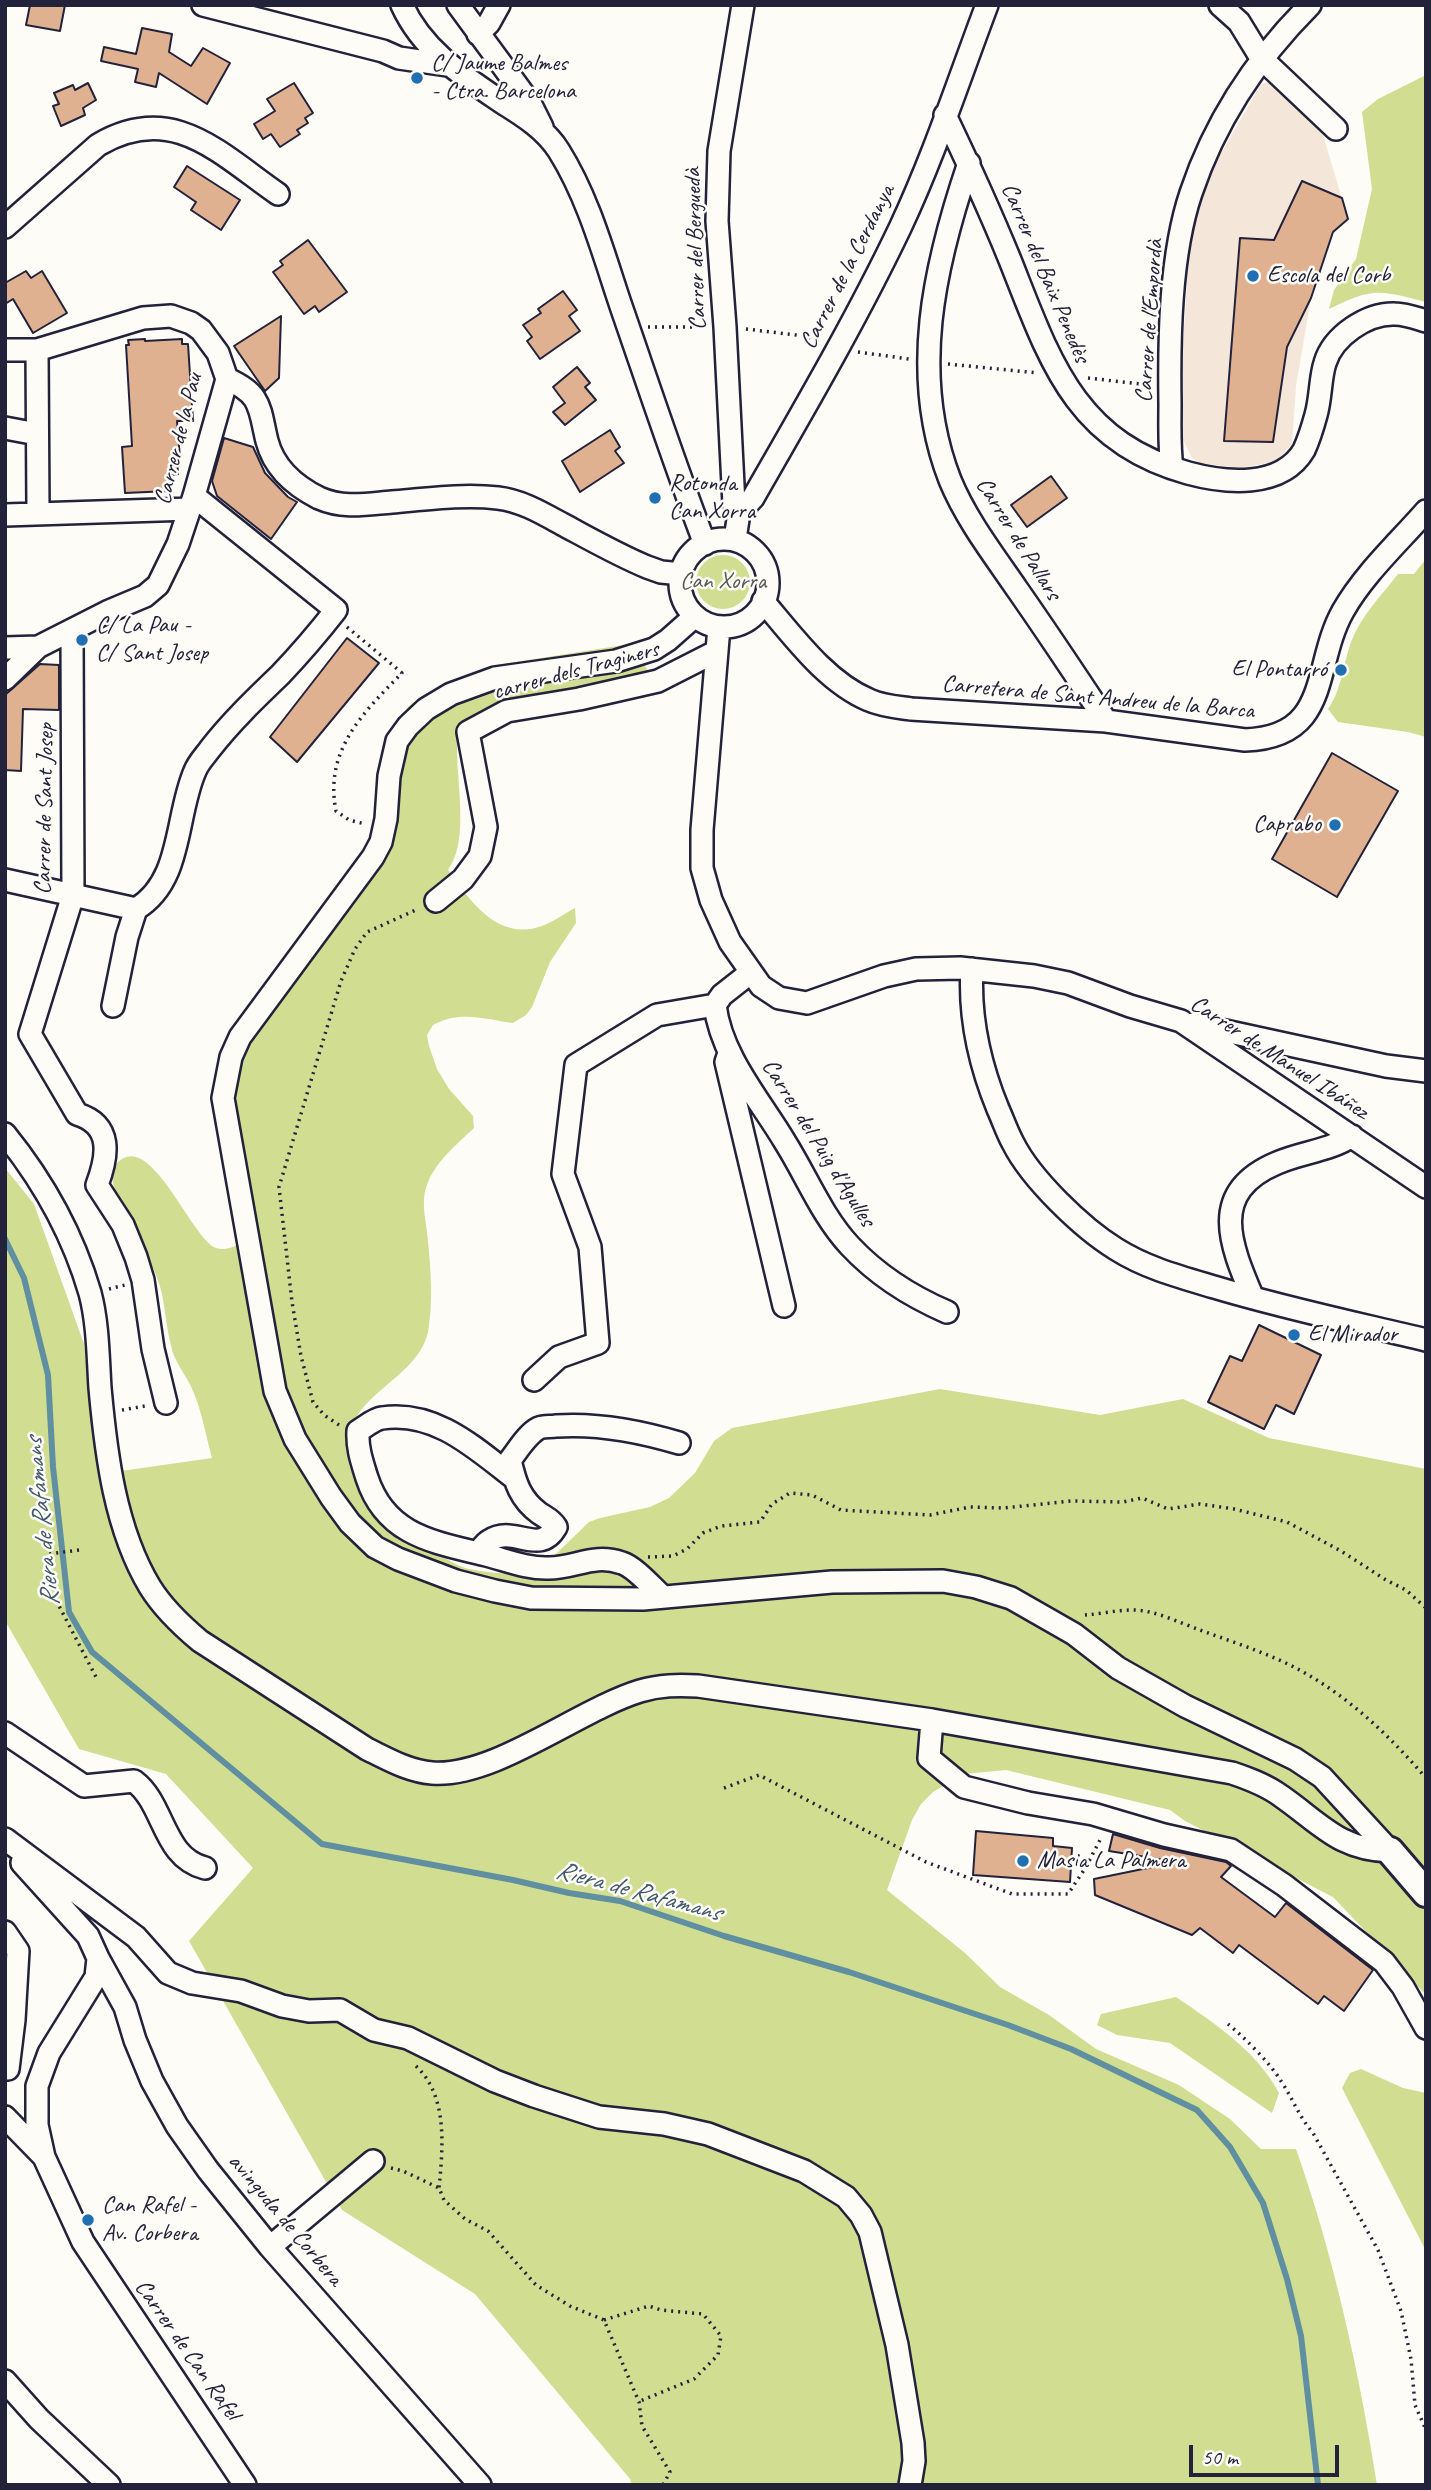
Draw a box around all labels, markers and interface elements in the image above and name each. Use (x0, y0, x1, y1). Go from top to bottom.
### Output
place label: C/ Jaume Balmes - Ctra. Barcelona (431, 50, 575, 106)
marker: C/ Jaume Balmes - Ctra. Barcelona (409, 70, 425, 86)
street label: Carrer del Berguedà (679, 167, 713, 331)
street label: Carrer del Baix Penedès (994, 179, 1096, 367)
street label: Carrer de la Cerdanya (794, 180, 902, 354)
street label: Carrer de l'Empordà (1130, 238, 1170, 404)
place label: Escola del Corb (1267, 262, 1390, 290)
marker: Escola del Corb (1245, 268, 1261, 284)
street label: Carrer de la Pau (149, 370, 209, 508)
place label: Rotonda Can Xorra (669, 470, 755, 526)
street label: Carrer de Pallars (969, 472, 1067, 606)
marker: Rotonda Can Xorra (647, 490, 663, 506)
park label: Can Xorra (680, 568, 766, 596)
place label: C/ La Pau - C/ Sant Josep (96, 612, 208, 668)
marker: C/ La Pau - C/ Sant Josep (74, 632, 90, 648)
street label: carrer dels Traginers (490, 635, 662, 707)
place label: El Pontarró (1231, 656, 1327, 684)
marker: El Pontarró (1333, 662, 1349, 678)
street label: Carretera de Sant Andreu de la Barca (941, 670, 1255, 726)
street label: Carrer de Sant Josep (29, 723, 61, 895)
place label: Caprabo (1253, 811, 1321, 839)
marker: Caprabo (1327, 817, 1343, 833)
street label: Carrer de Manuel Ibáñez (1185, 990, 1373, 1126)
street label: Carrer del Puig d'Agulles (755, 1054, 881, 1232)
place label: El Mirador (1308, 1321, 1397, 1349)
marker: El Mirador (1286, 1327, 1302, 1343)
water label: Riera de Rafamans (19, 1436, 67, 1608)
place label: Masia La Palmera (1037, 1847, 1185, 1875)
marker: Masia La Palmera (1015, 1853, 1031, 1869)
water label: Riera de Rafamans (552, 1855, 724, 1929)
street label: avinguda de Corbera (221, 2148, 349, 2292)
place label: Can Rafel - Av. Corbera (102, 2192, 198, 2248)
marker: Can Rafel - Av. Corbera (80, 2212, 96, 2228)
street label: Carrer de Can Rafel (128, 2274, 246, 2426)
scale bar (1193, 2430, 1344, 2474)
text: 50 m (1202, 2444, 1238, 2470)

